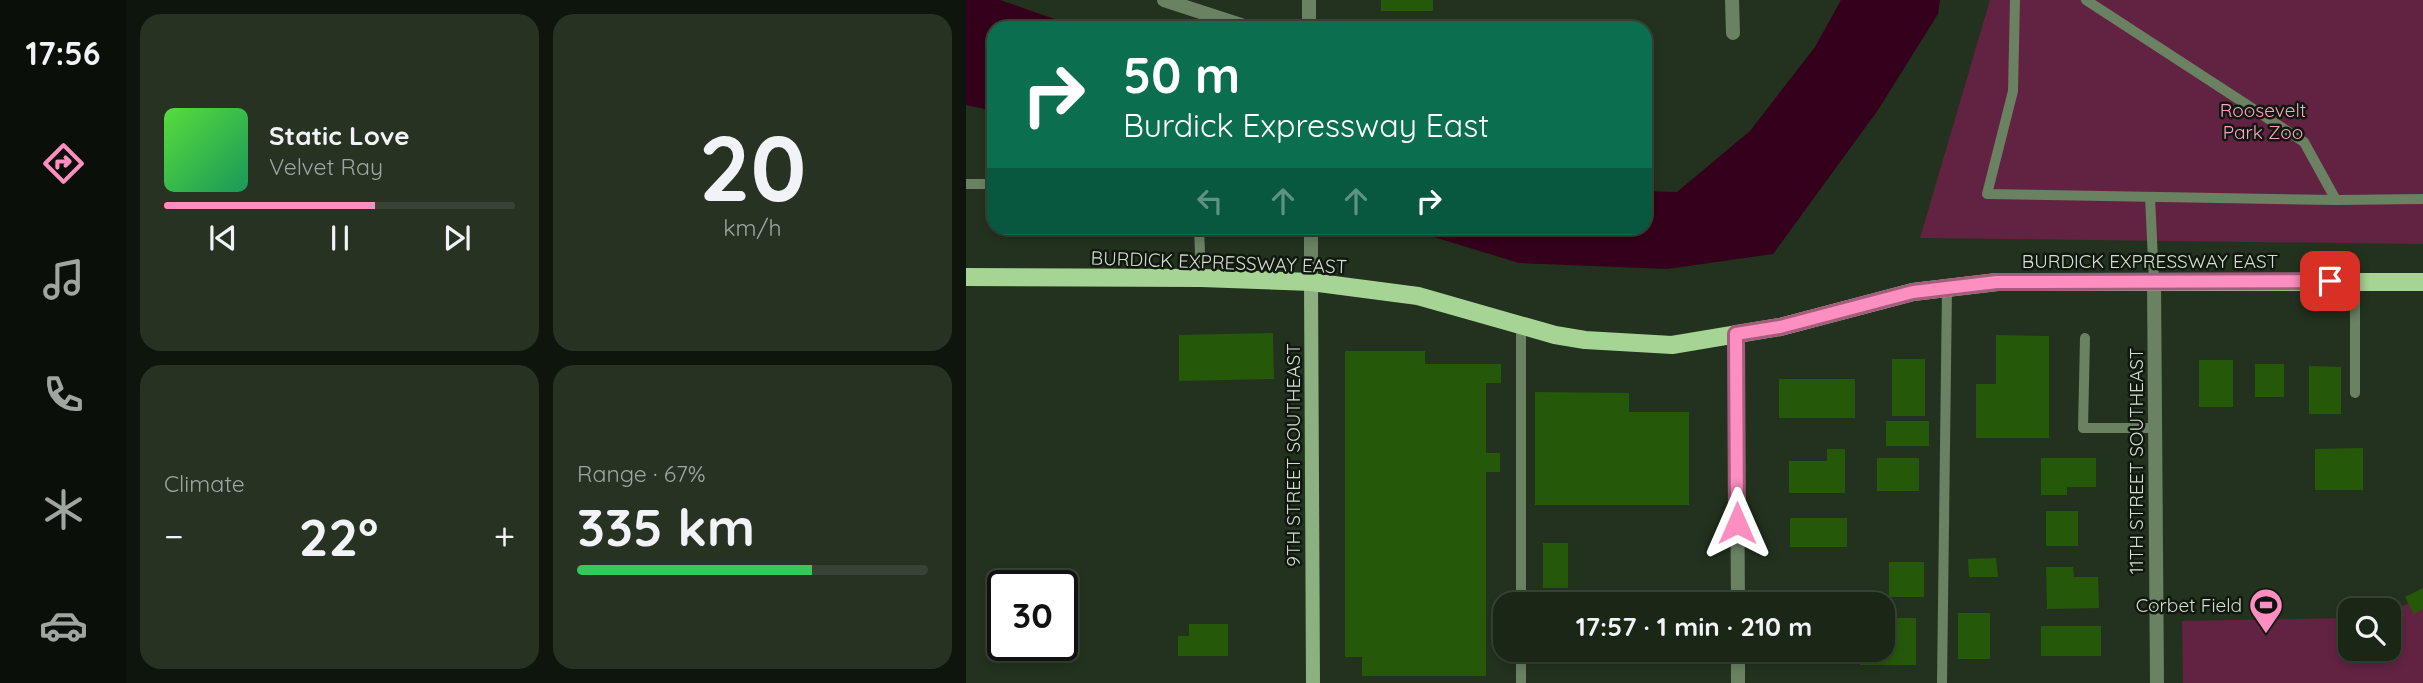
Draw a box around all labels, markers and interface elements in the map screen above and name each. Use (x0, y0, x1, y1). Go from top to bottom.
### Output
text: 17:56 (26, 33, 100, 73)
text: 50 m (1123, 44, 1240, 105)
icon: right (1008, 49, 1099, 140)
park label: Roosevelt Park Zoo (2220, 98, 2306, 144)
text: Burdick Expressway East (1123, 105, 1489, 145)
text: 20 (699, 110, 806, 224)
text: Static Love (269, 119, 410, 152)
icon: directions (39, 139, 88, 188)
text: Velvet Ray (269, 152, 383, 181)
icon: left (1191, 182, 1229, 220)
icon: ahead (1264, 182, 1302, 220)
icon: ahead (1337, 182, 1375, 220)
icon: right (1410, 182, 1448, 220)
text: km/h (723, 213, 782, 242)
icon: previous (204, 219, 242, 257)
icon: pause (321, 219, 359, 257)
icon: next (438, 219, 476, 257)
street label: BURDICK EXPRESSWAY EAST (1090, 246, 1348, 278)
street label: BURDICK EXPRESSWAY EAST (2022, 249, 2278, 273)
pin (2300, 251, 2360, 311)
icon: music (39, 255, 88, 304)
icon: arrive (2311, 262, 2349, 300)
street label: 9TH STREET SOUTHEAST (1281, 343, 1305, 567)
street label: 11TH STREET SOUTHEAST (2124, 348, 2148, 574)
icon: phone (39, 370, 88, 419)
text: Range · 67% (577, 459, 706, 488)
text: Climate (164, 469, 245, 498)
icon: climate (39, 485, 88, 534)
position arrow (1700, 486, 1774, 560)
text: 335 km (577, 494, 755, 559)
text: 22° (299, 504, 378, 569)
text: − (164, 512, 184, 560)
text: + (494, 512, 515, 560)
speed limit sign: 30 (987, 570, 1078, 661)
sports icon: Corbet Field (2247, 586, 2285, 635)
place label: Corbet Field (2136, 593, 2242, 617)
map controls (2338, 598, 2401, 661)
button: search (2338, 598, 2401, 661)
icon: car (39, 601, 88, 650)
text: 17:57 · 1 min · 210 m (1576, 610, 1812, 643)

